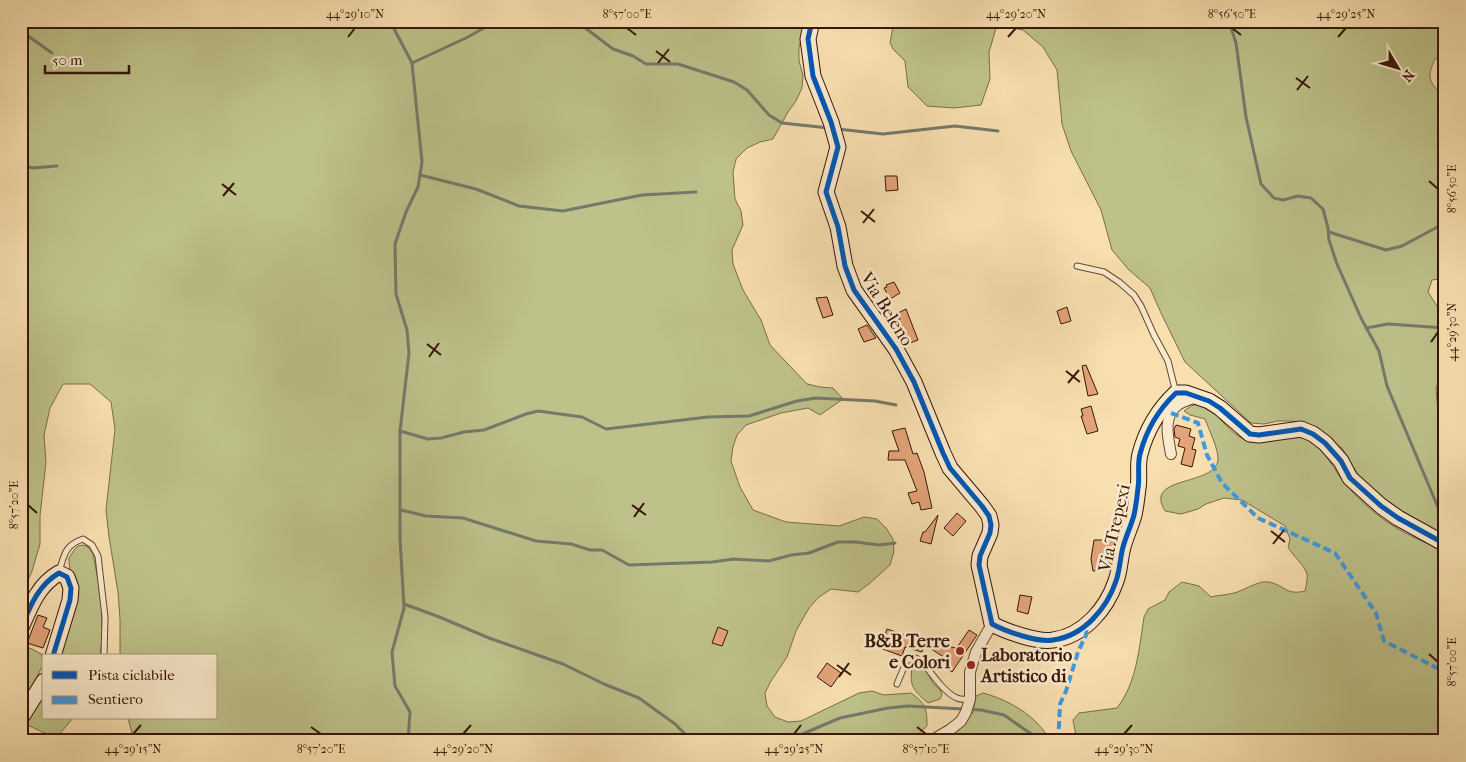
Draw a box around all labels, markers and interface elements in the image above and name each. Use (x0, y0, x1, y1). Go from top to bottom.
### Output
text: 44°29'10"N (326, 7, 384, 21)
text: 8°57'00"E (602, 7, 652, 21)
text: 44°29'20"N (986, 7, 1046, 21)
text: 8°56'50"E (1208, 7, 1256, 21)
text: 44°29'25"N (1317, 7, 1375, 21)
scale bar (45, 42, 129, 74)
north arrow (1374, 42, 1424, 92)
text: 50 m (52, 51, 83, 69)
text: N (1398, 66, 1418, 85)
text: 8°56'50"E (1445, 165, 1459, 213)
street label: Via Beleno (855, 268, 917, 350)
text: 44°29'30"N (1445, 303, 1459, 361)
text: 8°57'20"E (7, 481, 21, 529)
street label: Via Trepexi (1094, 481, 1135, 575)
place label: B&B Terre e Colori (864, 631, 951, 673)
text: 8°57'00"E (1445, 637, 1459, 687)
marker: B&B Terre e Colori (954, 645, 966, 657)
place label: Laboratorio Artistico di (980, 645, 1072, 687)
legend (42, 654, 218, 720)
marker: Laboratorio Artistico di (965, 659, 977, 671)
text: Pista ciclabile (88, 666, 175, 684)
text: Sentiero (88, 690, 143, 708)
text: 44°29'15"N (105, 742, 161, 756)
text: 8°57'20"E (297, 742, 345, 756)
text: 44°29'20"N (433, 742, 493, 756)
text: 44°29'25"N (765, 742, 823, 756)
text: 8°57'10"E (903, 742, 949, 756)
text: 44°29'30"N (1095, 742, 1153, 756)

